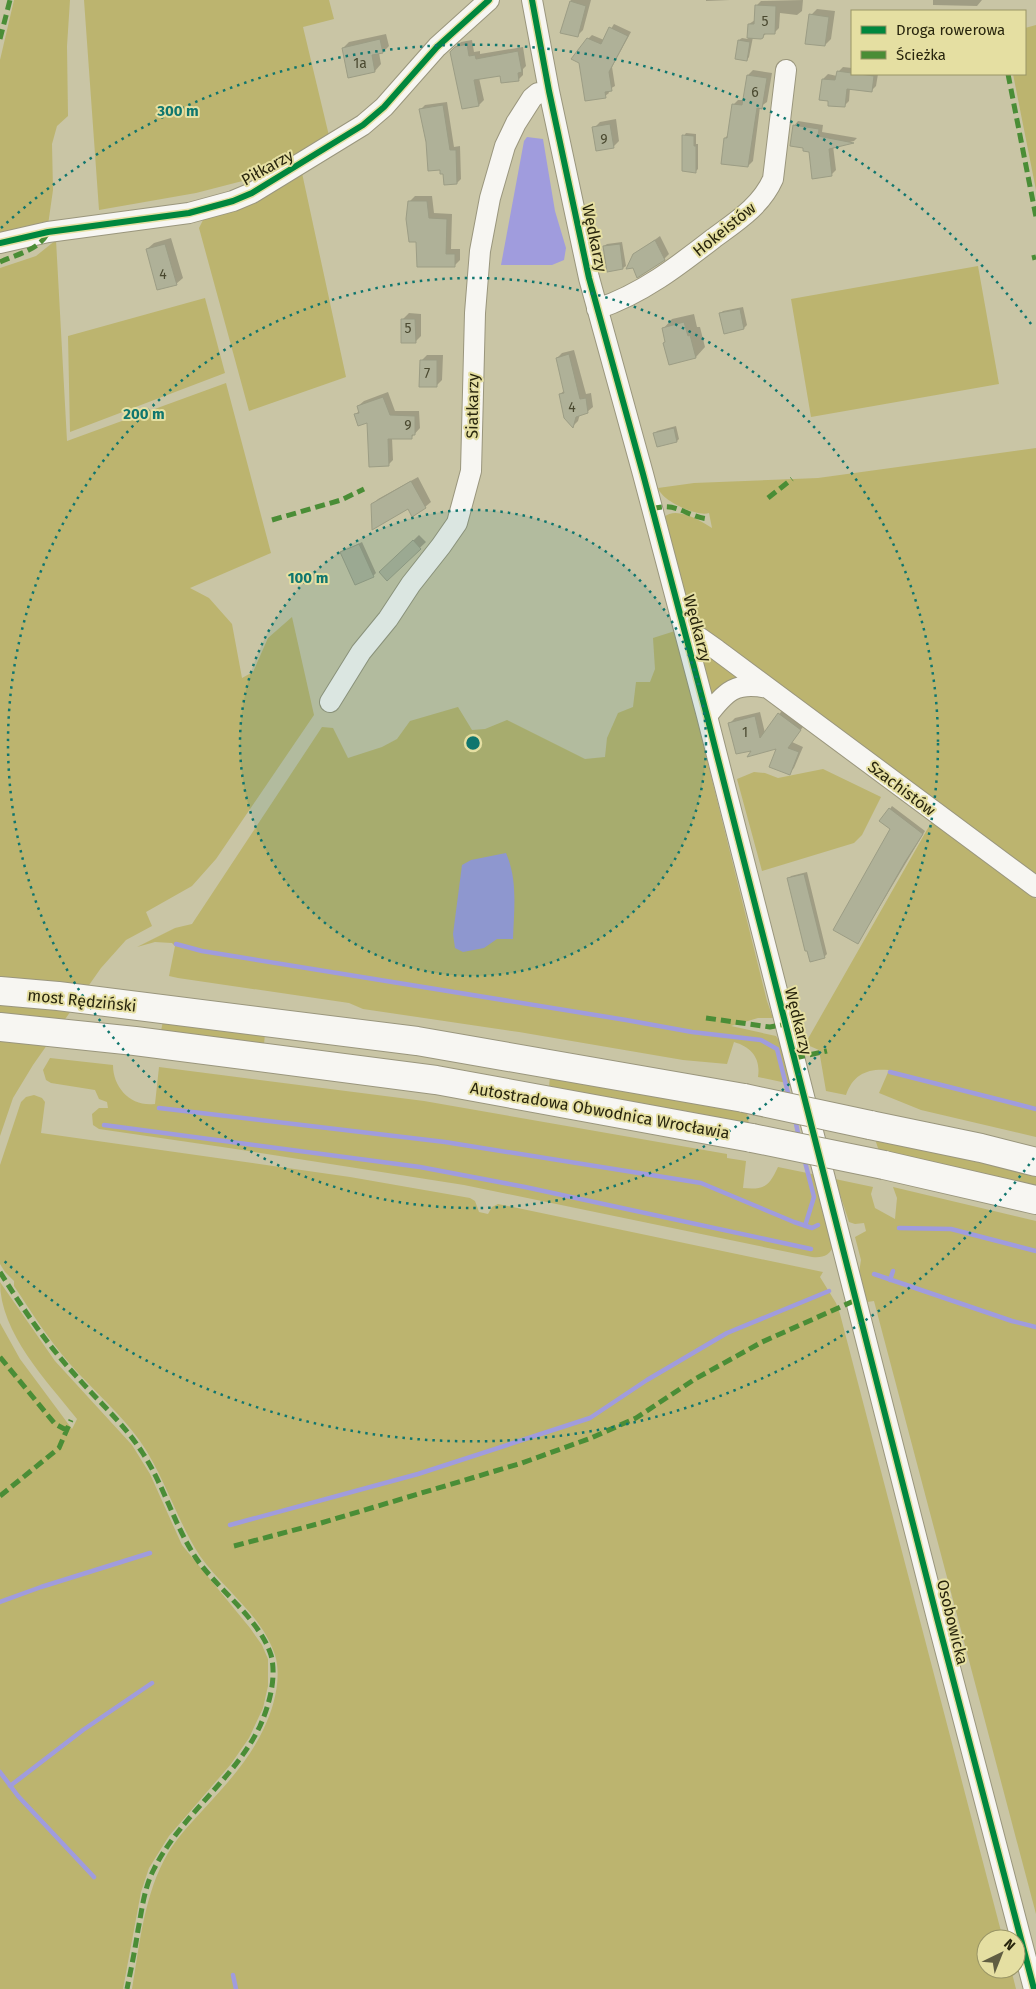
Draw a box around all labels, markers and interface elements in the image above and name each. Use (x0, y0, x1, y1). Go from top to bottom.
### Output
legend (851, 10, 1026, 75)
house number: 5 (761, 13, 769, 30)
text: Droga rowerowa (896, 21, 1005, 39)
text: Ścieżka (896, 46, 946, 64)
house number: 1a (353, 55, 367, 72)
house number: 6 (751, 84, 759, 101)
text: 300 m (156, 102, 199, 120)
house number: 9 (600, 131, 608, 148)
street label: Piłkarzy (238, 145, 297, 189)
street label: Hokeistów (689, 198, 760, 260)
street label: Wędkarzy (578, 202, 611, 274)
house number: 4 (159, 266, 167, 283)
house number: 5 (404, 320, 412, 337)
house number: 7 (424, 365, 430, 382)
street label: Siatkarzy (462, 373, 483, 439)
house number: 4 (568, 399, 576, 416)
text: 200 m (123, 405, 165, 423)
house number: 9 (404, 417, 412, 434)
text: 100 m (288, 569, 328, 587)
street label: Wędkarzy (679, 592, 716, 664)
house number: 1 (742, 724, 748, 741)
centre of rings (464, 734, 482, 752)
street label: Szachistów (864, 757, 940, 820)
street label: most Rędziński (27, 985, 137, 1016)
street label: Wędkarzy (781, 985, 816, 1057)
street label: Autostradowa Obwodnica Wrocławia (469, 1078, 731, 1143)
street label: Osobowicka (933, 1578, 972, 1667)
north arrow (976, 1929, 1026, 1979)
text: N (1000, 1935, 1019, 1954)

